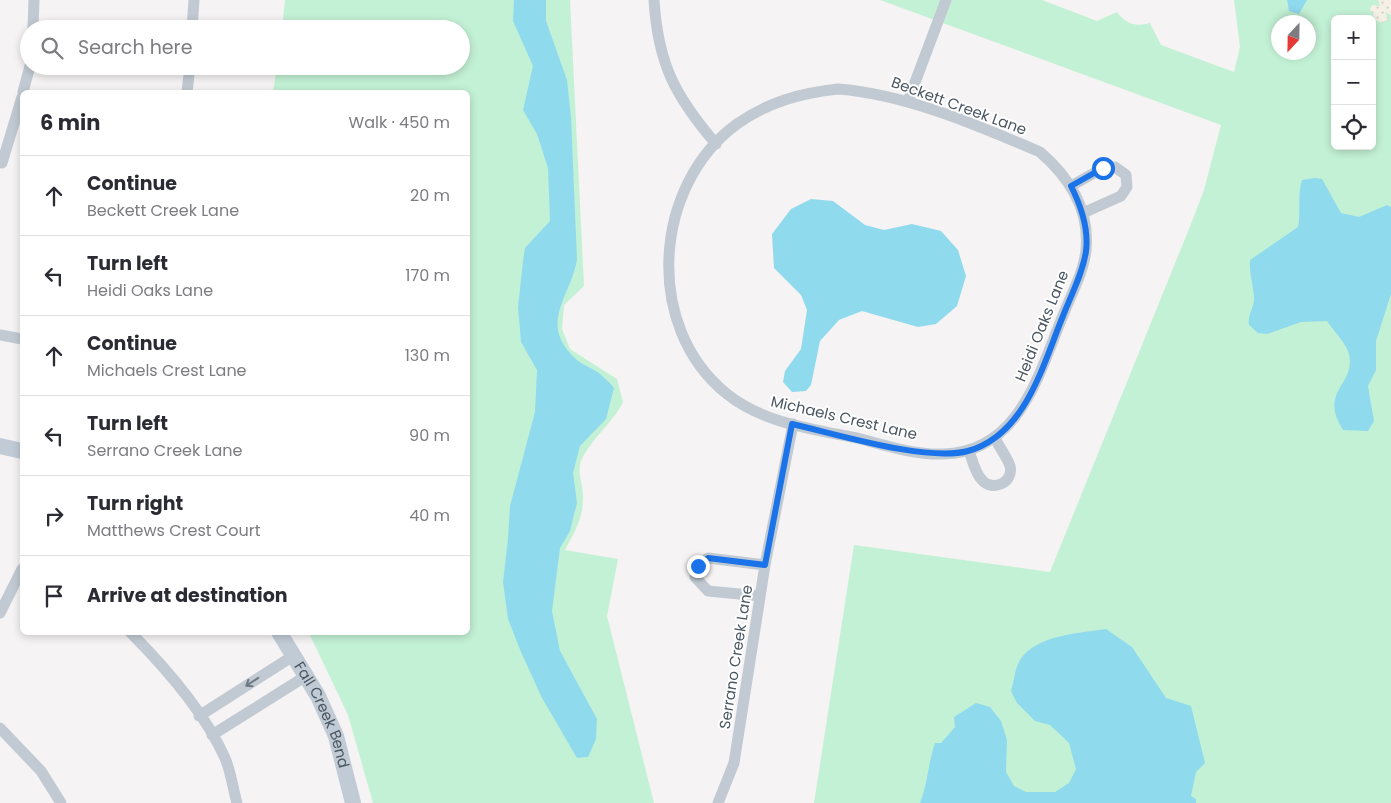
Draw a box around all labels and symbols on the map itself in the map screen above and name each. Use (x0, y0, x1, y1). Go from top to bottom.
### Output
north arrow (1271, 15, 1316, 60)
street label: Beckett Creek Lane (889, 71, 1030, 140)
route start (1092, 157, 1115, 180)
street label: Heidi Oaks Lane (1010, 267, 1073, 385)
street label: Michaels Crest Lane (769, 390, 919, 445)
route end (687, 555, 710, 578)
street label: Serrano Creek Lane (714, 583, 757, 731)
street label: Fall Creek Bend (289, 657, 355, 770)
one-way arrow (246, 678, 260, 688)

